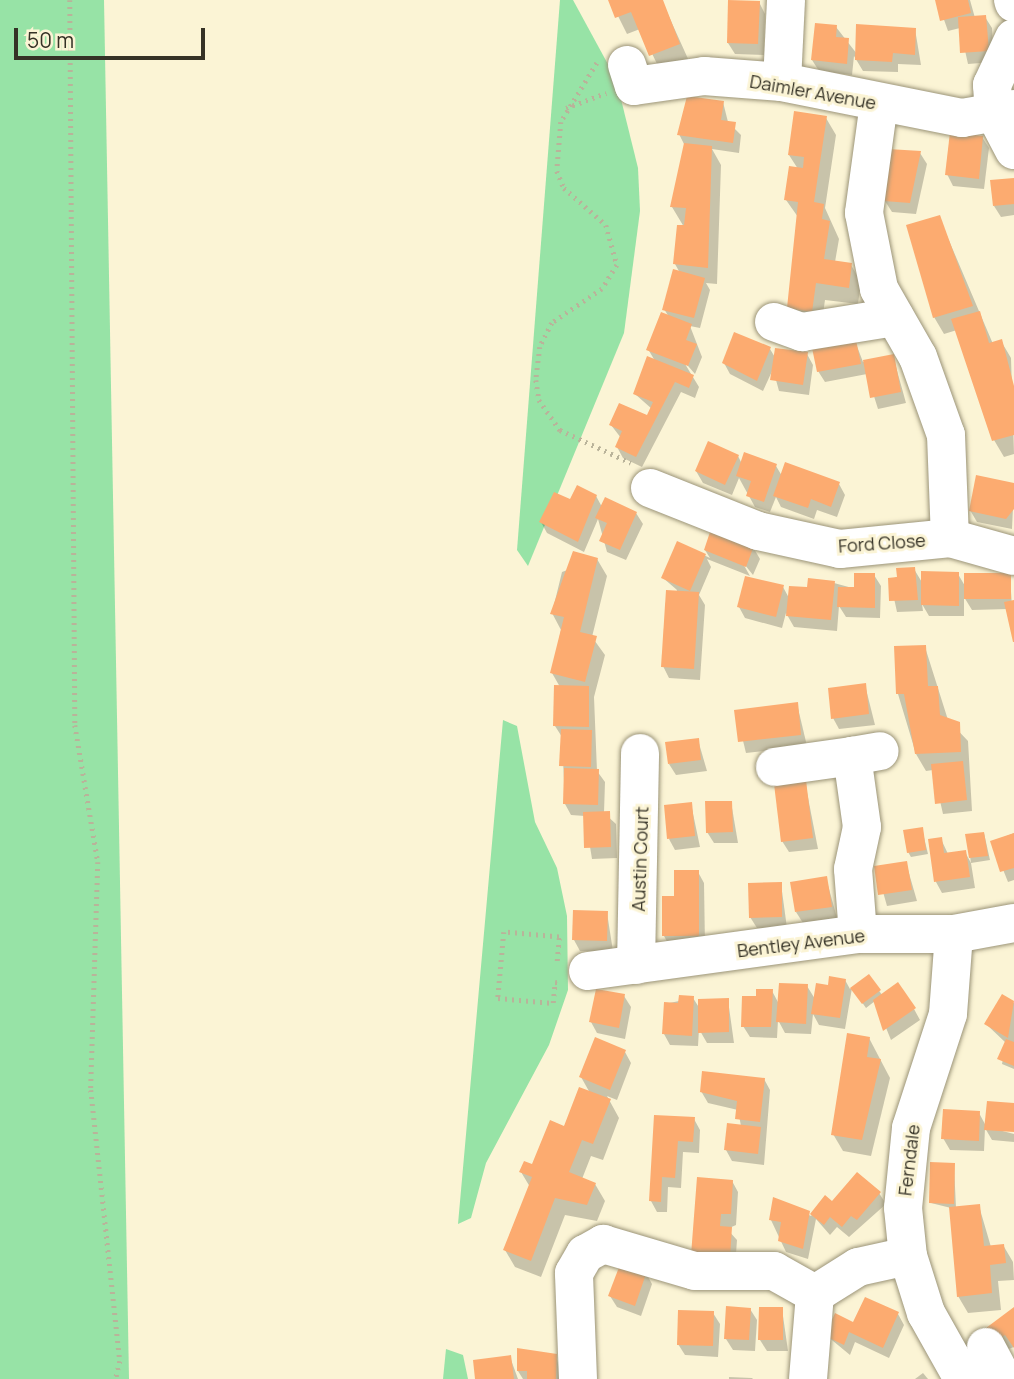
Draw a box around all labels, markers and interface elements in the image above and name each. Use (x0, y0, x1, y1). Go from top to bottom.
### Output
scale bar (18, 14, 208, 58)
text: 50 m (27, 26, 74, 54)
street label: Daimler Avenue (748, 70, 878, 114)
street label: Ford Close (838, 529, 926, 557)
street label: Austin Court (627, 806, 653, 912)
street label: Bentley Avenue (736, 924, 866, 962)
street label: Ferndale (894, 1123, 924, 1197)

